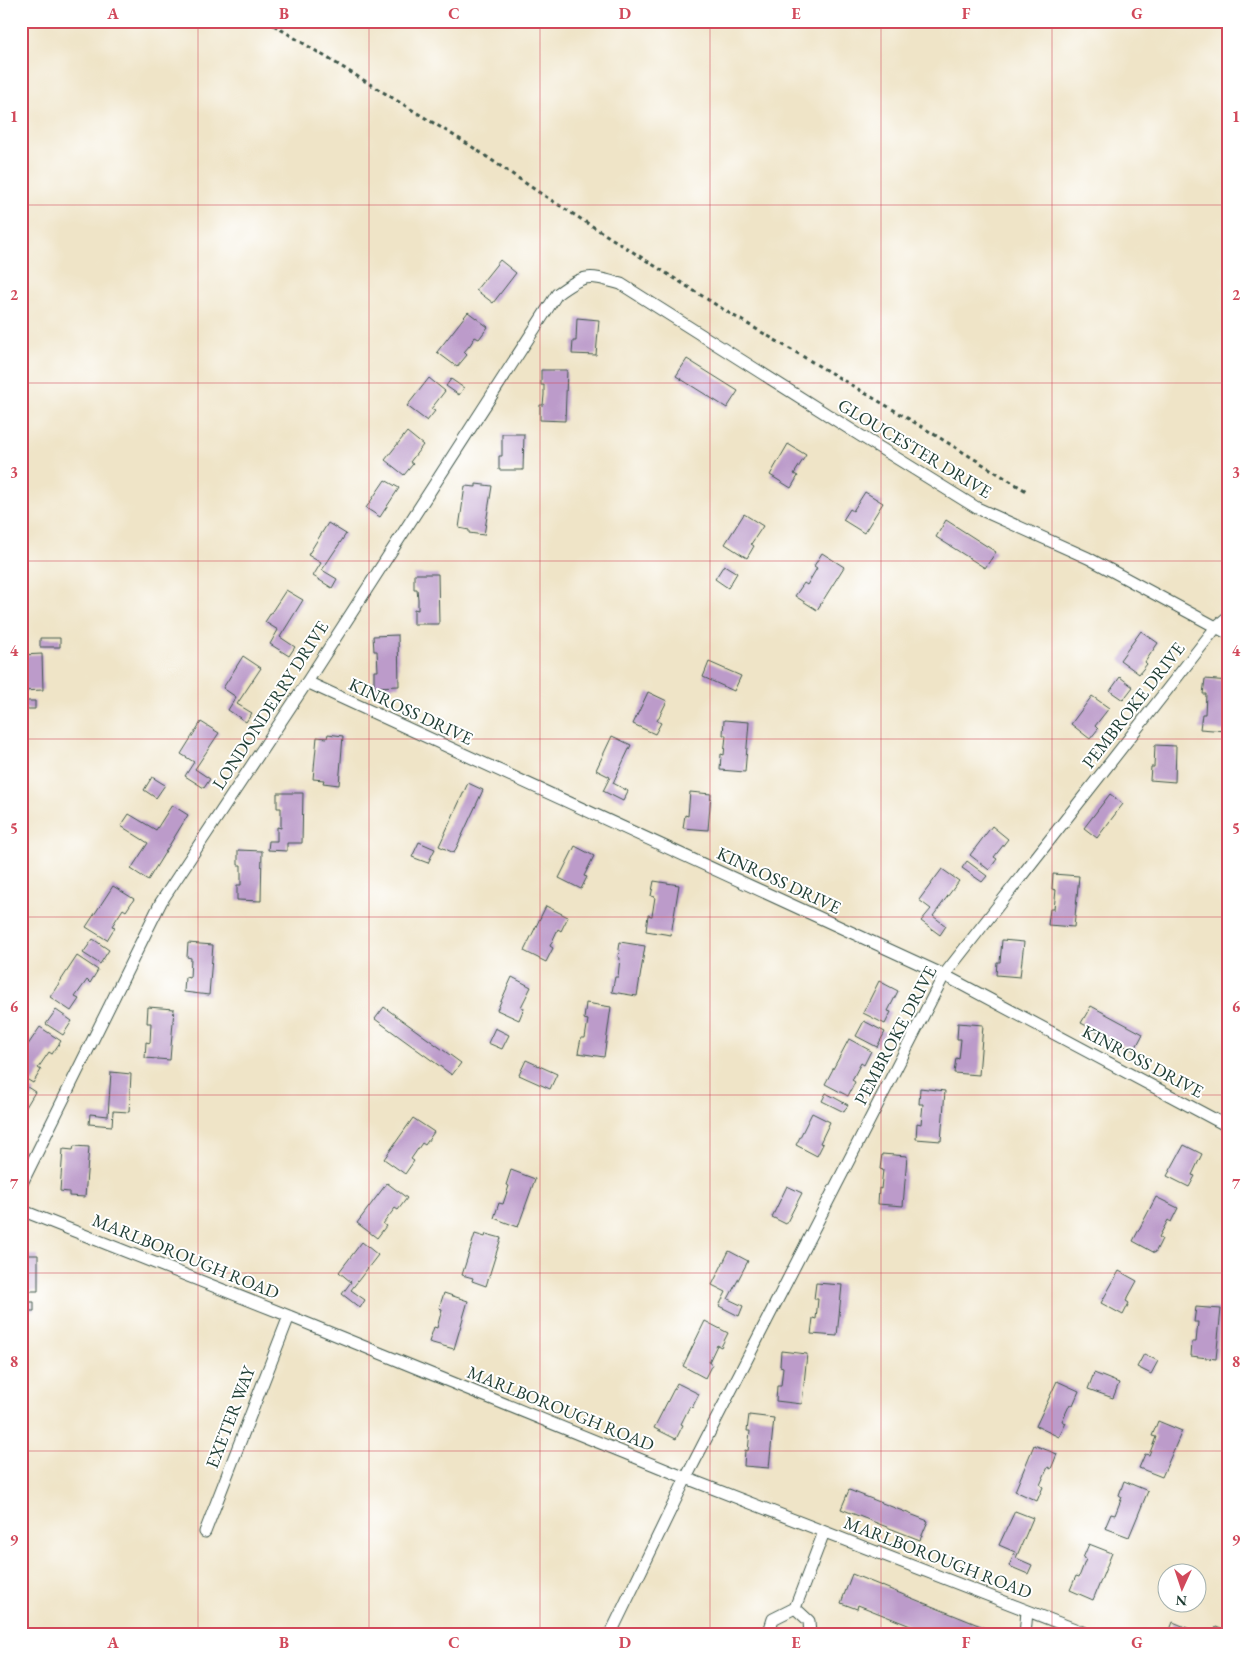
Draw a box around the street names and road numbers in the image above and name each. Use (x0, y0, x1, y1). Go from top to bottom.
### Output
street label: GLOUCESTER DRIVE (834, 393, 996, 503)
street label: LONDONDERRY DRIVE (207, 616, 333, 794)
street label: PEMBROKE DRIVE (1076, 637, 1190, 773)
street label: KINROSS DRIVE (345, 672, 477, 750)
street label: KINROSS DRIVE (713, 841, 845, 919)
street label: PEMBROKE DRIVE (849, 962, 941, 1108)
street label: KINROSS DRIVE (1078, 1019, 1208, 1103)
street label: MARLBOROUGH ROAD (89, 1208, 283, 1304)
street label: MARLBOROUGH ROAD (464, 1360, 658, 1456)
street label: EXETER WAY (200, 1361, 261, 1471)
street label: MARLBOROUGH ROAD (841, 1511, 1035, 1603)

